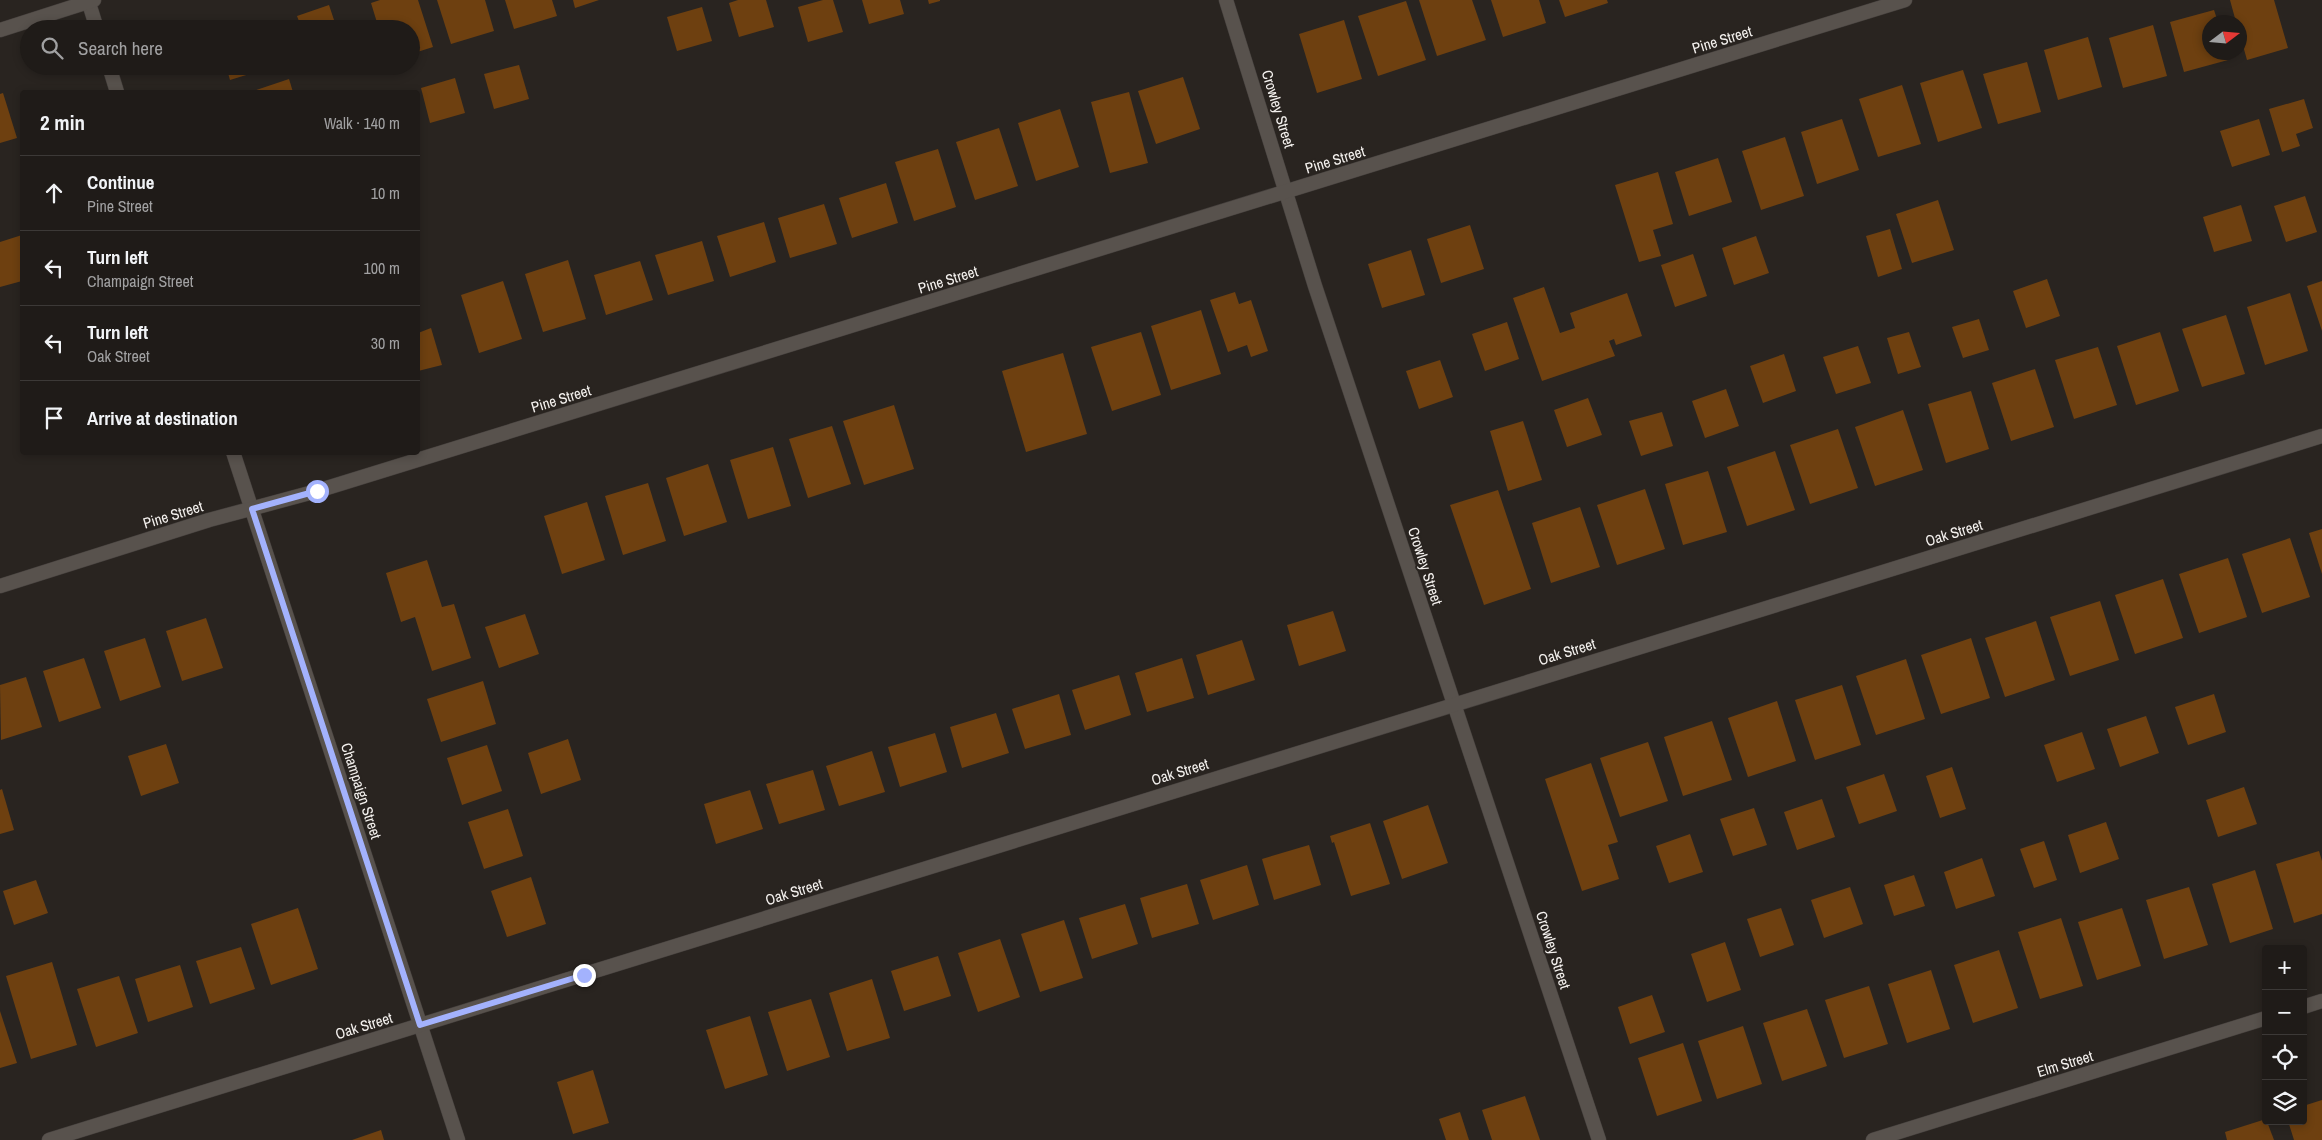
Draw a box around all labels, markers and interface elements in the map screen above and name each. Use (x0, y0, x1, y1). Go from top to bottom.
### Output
north arrow (2202, 15, 2247, 60)
search box (20, 20, 420, 75)
street label: Pine Street (1689, 20, 1755, 59)
icon: search (38, 34, 66, 62)
text: Search here (78, 35, 163, 61)
street label: Crowley Street (1257, 67, 1300, 151)
text: 2 min (40, 108, 85, 137)
text: Walk · 140 m (324, 112, 400, 134)
street label: Pine Street (1302, 140, 1368, 179)
text: Continue (87, 169, 155, 195)
icon: ahead (40, 179, 68, 207)
text: 10 m (371, 182, 400, 204)
text: Pine Street (87, 195, 153, 217)
text: Turn left (87, 244, 148, 270)
icon: left (40, 254, 68, 282)
text: 100 m (364, 257, 400, 279)
street label: Pine Street (915, 260, 981, 299)
text: Champaign Street (87, 270, 193, 292)
text: Turn left (87, 319, 148, 345)
icon: left (40, 329, 68, 357)
text: 30 m (371, 332, 400, 354)
text: Oak Street (87, 345, 150, 367)
street label: Pine Street (528, 379, 594, 418)
icon: arrive (40, 404, 68, 432)
text: Arrive at destination (87, 405, 238, 431)
route start (306, 480, 329, 503)
street label: Pine Street (140, 495, 206, 534)
street label: Oak Street (1923, 514, 1986, 551)
street label: Crowley Street (1403, 524, 1448, 608)
street label: Oak Street (1536, 633, 1599, 670)
street label: Champaign Street (336, 740, 387, 842)
street label: Oak Street (1149, 753, 1212, 790)
street label: Oak Street (763, 873, 826, 910)
street label: Crowley Street (1531, 908, 1576, 992)
map controls (2262, 945, 2307, 1125)
button: + (2262, 945, 2307, 990)
route end (573, 964, 596, 987)
button: − (2262, 990, 2307, 1035)
street label: Oak Street (333, 1007, 396, 1044)
button: locate (2262, 1035, 2307, 1080)
street label: Elm Street (2034, 1045, 2096, 1082)
button: layers (2262, 1080, 2307, 1125)

